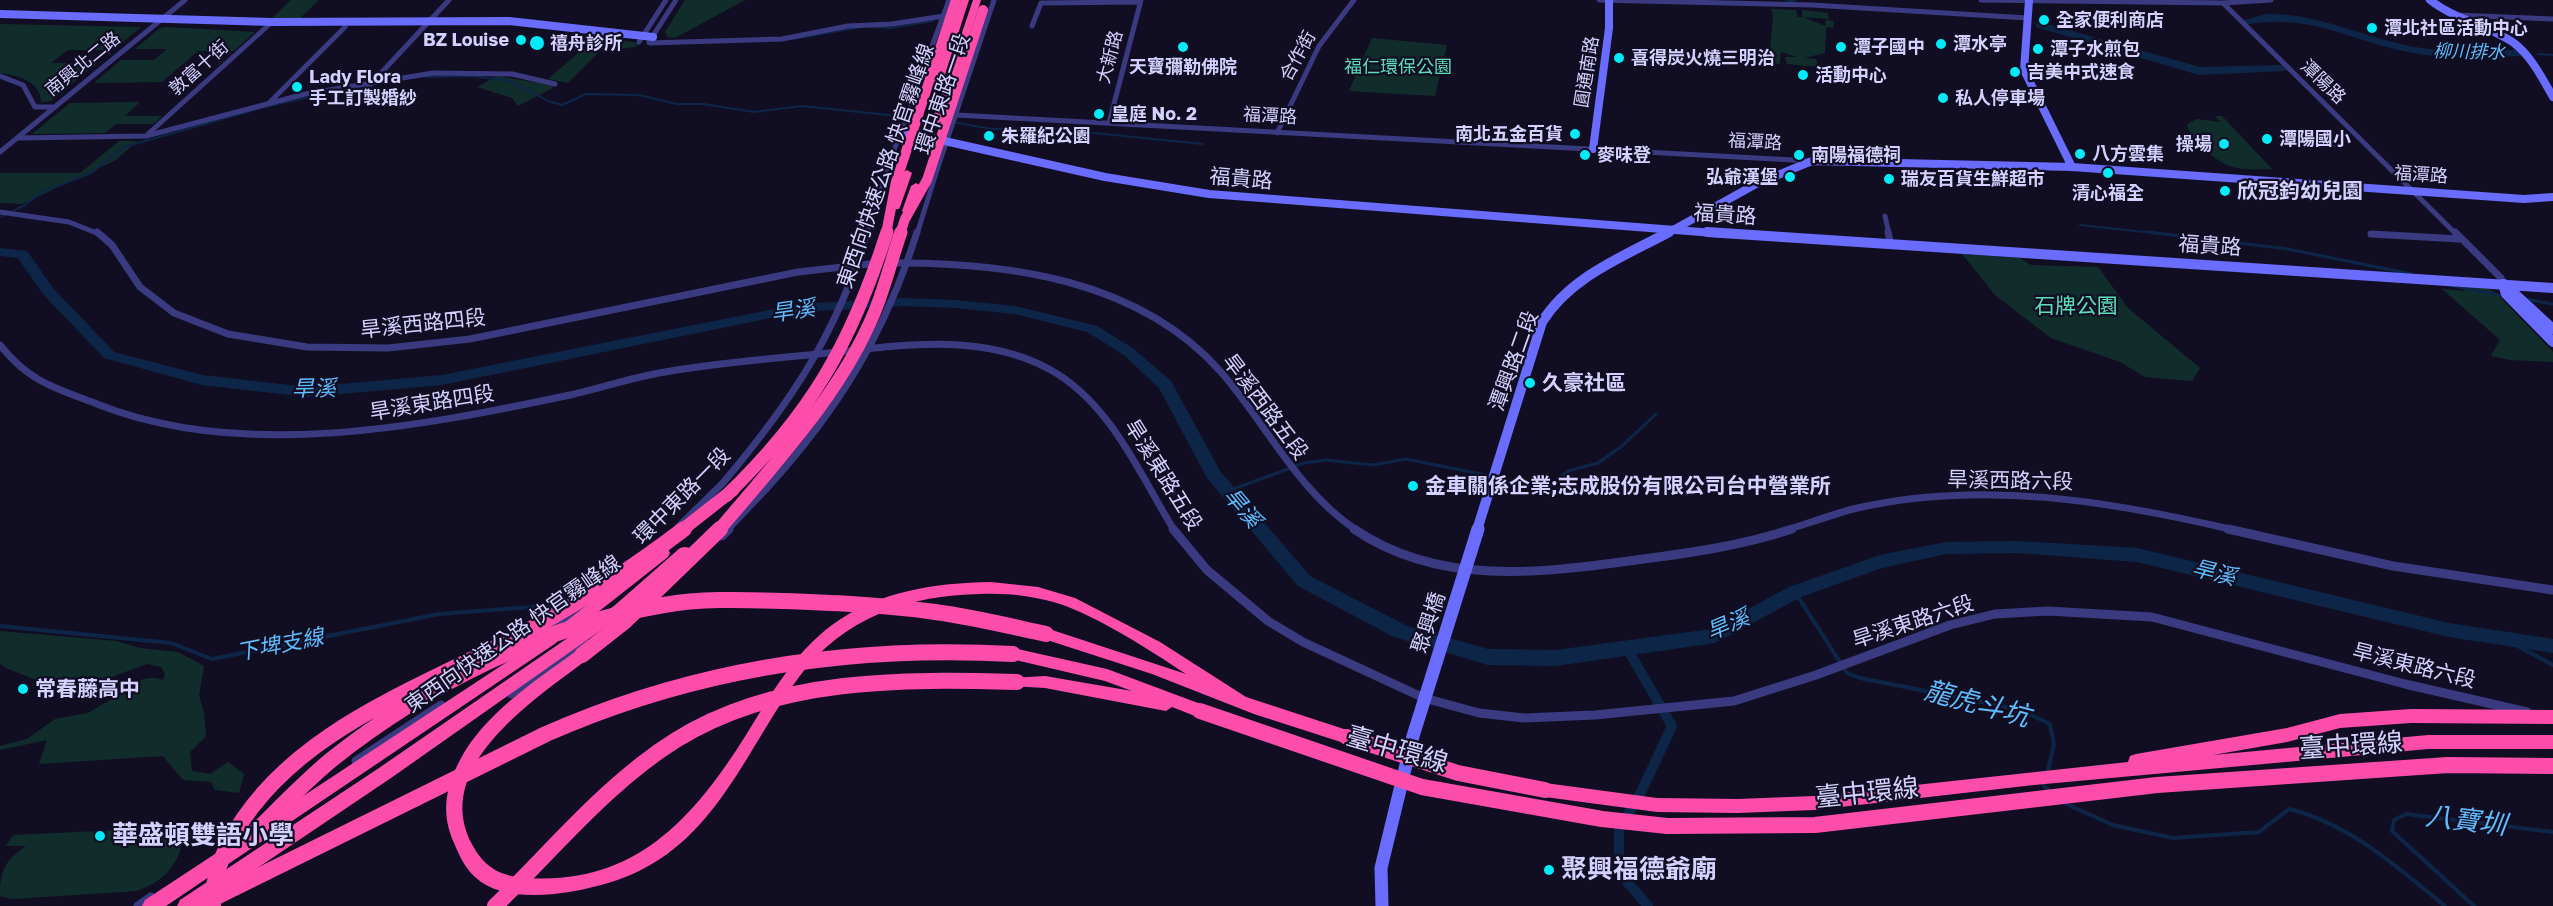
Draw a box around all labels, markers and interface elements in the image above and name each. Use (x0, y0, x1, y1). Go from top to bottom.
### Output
place label: 全家便利商店 (2056, 9, 2164, 31)
marker: 全家便利商店 (2037, 13, 2051, 27)
place label: 潭北社區活動中心 (2384, 17, 2528, 39)
marker: 潭北社區活動中心 (2365, 21, 2379, 35)
street label: 南興北二路 (41, 27, 125, 101)
street label: 合作街 (1275, 27, 1321, 85)
street label: 大新路 (1093, 28, 1127, 86)
place label: BZ Louise (423, 29, 509, 51)
street label: 環中東路一段 (911, 30, 975, 158)
place label: 禧舟診所 (550, 32, 622, 54)
marker: BZ Louise (514, 33, 528, 47)
place label: 潭水亭 (1953, 33, 2007, 55)
marker: 禧舟診所 (528, 34, 546, 52)
street label: 圓通南路 (1571, 35, 1603, 109)
street label: 敦富十街 (165, 36, 233, 100)
place label: 潭子國中 (1853, 36, 1925, 58)
marker: 潭水亭 (1934, 37, 1948, 51)
place label: 潭子水煎包 (2050, 38, 2140, 60)
street label: 東西向快速公路 快官霧峰線 (832, 40, 940, 292)
marker: 天寶彌勒佛院 (1176, 40, 1190, 54)
marker: 潭子國中 (1834, 40, 1848, 54)
water label: 柳川排水 (2433, 41, 2505, 63)
marker: 潭子水煎包 (2031, 42, 2045, 56)
place label: 喜得炭火燒三明治 (1631, 47, 1775, 69)
marker: 喜得炭火燒三明治 (1612, 51, 1626, 65)
street label: 潭陽路 (2296, 55, 2350, 109)
place label: 天寶彌勒佛院 (1129, 56, 1237, 78)
park label: 福仁環保公園 (1344, 56, 1452, 78)
place label: 吉美中式速食 (2027, 61, 2135, 83)
place label: 活動中心 (1815, 64, 1887, 86)
marker: 吉美中式速食 (2008, 65, 2022, 79)
place label: Lady Flora 手工訂製婚紗 (309, 66, 417, 109)
marker: 活動中心 (1796, 68, 1810, 82)
marker: Lady Flora 手工訂製婚紗 (290, 80, 304, 94)
place label: 私人停車場 (1955, 87, 2045, 109)
marker: 私人停車場 (1936, 91, 1950, 105)
place label: 皇庭 No. 2 (1111, 103, 1197, 125)
street label: 福潭路 (1242, 104, 1298, 128)
marker: 皇庭 No. 2 (1092, 107, 1106, 121)
place label: 南北五金百貨 (1455, 123, 1563, 145)
place label: 朱羅紀公園 (1001, 125, 1091, 147)
marker: 南北五金百貨 (1568, 127, 1582, 141)
place label: 潭陽國小 (2279, 128, 2351, 150)
marker: 朱羅紀公園 (982, 129, 996, 143)
street label: 福潭路 (1727, 130, 1783, 154)
marker: 潭陽國小 (2260, 132, 2274, 146)
place label: 操場 (2176, 133, 2212, 155)
marker: 操場 (2217, 137, 2231, 151)
place label: 八方雲集 (2092, 143, 2164, 165)
place label: 麥味登 (1597, 144, 1651, 166)
place label: 南陽福德祠 (1811, 144, 1901, 166)
marker: 八方雲集 (2073, 147, 2087, 161)
marker: 麥味登 (1578, 148, 1592, 162)
marker: 南陽福德祠 (1792, 148, 1806, 162)
street label: 福潭路 (2393, 162, 2449, 188)
street label: 福貴路 (1209, 164, 1273, 194)
place label: 弘爺漢堡 (1706, 166, 1778, 188)
marker: 清心福全 (2101, 166, 2115, 180)
place label: 瑞友百貨生鮮超市 (1901, 168, 2045, 190)
marker: 弘爺漢堡 (1783, 170, 1797, 184)
marker: 瑞友百貨生鮮超市 (1882, 172, 1896, 186)
place label: 欣冠鈞幼兒園 (2237, 178, 2363, 204)
place label: 清心福全 (2072, 182, 2144, 204)
marker: 欣冠鈞幼兒園 (2218, 184, 2232, 198)
street label: 福貴路 (1693, 200, 1757, 230)
street label: 福貴路 (2178, 231, 2242, 261)
park label: 石牌公園 (2034, 293, 2118, 319)
water label: 旱溪 (769, 295, 817, 327)
street label: 旱溪西路四段 (359, 305, 487, 343)
street label: 潭興路二段 (1484, 307, 1544, 415)
street label: 旱溪西路五段 (1217, 349, 1313, 465)
place label: 久豪社區 (1542, 370, 1626, 396)
water label: 旱溪 (292, 375, 336, 403)
marker: 久豪社區 (1523, 376, 1537, 390)
street label: 旱溪東路四段 (368, 381, 496, 425)
street label: 旱溪東路五段 (1119, 415, 1207, 535)
street label: 環中東路一段 (629, 443, 735, 549)
street label: 旱溪西路六段 (1947, 467, 2073, 495)
place label: 金車關係企業;志成股份有限公司台中營業所 (1425, 473, 1831, 499)
marker: 金車關係企業;志成股份有限公司台中營業所 (1406, 479, 1420, 493)
water label: 旱溪 (1218, 483, 1266, 533)
street label: 東西向快速公路 快官霧峰線 (400, 550, 626, 718)
water label: 旱溪 (2189, 555, 2239, 591)
street label: 聚興橋 (1407, 589, 1451, 657)
street label: 旱溪東路六段 (1849, 591, 1977, 653)
water label: 旱溪 (1703, 604, 1753, 646)
water label: 下埤支線 (234, 624, 326, 666)
street label: 旱溪東路六段 (2350, 639, 2478, 693)
water label: 龍虎斗坑 (1921, 674, 2033, 734)
place label: 常春藤高中 (35, 676, 140, 702)
marker: 常春藤高中 (16, 682, 30, 696)
street label: 臺中環線 (1343, 721, 1451, 779)
street label: 臺中環線 (2298, 727, 2404, 765)
street label: 臺中環線 (1814, 772, 1920, 814)
water label: 八寶圳 (2424, 800, 2508, 842)
place label: 華盛頓雙語小學 (112, 820, 294, 852)
marker: 華盛頓雙語小學 (93, 829, 107, 843)
place label: 聚興福德爺廟 (1561, 854, 1717, 886)
marker: 聚興福德爺廟 (1542, 863, 1556, 877)

